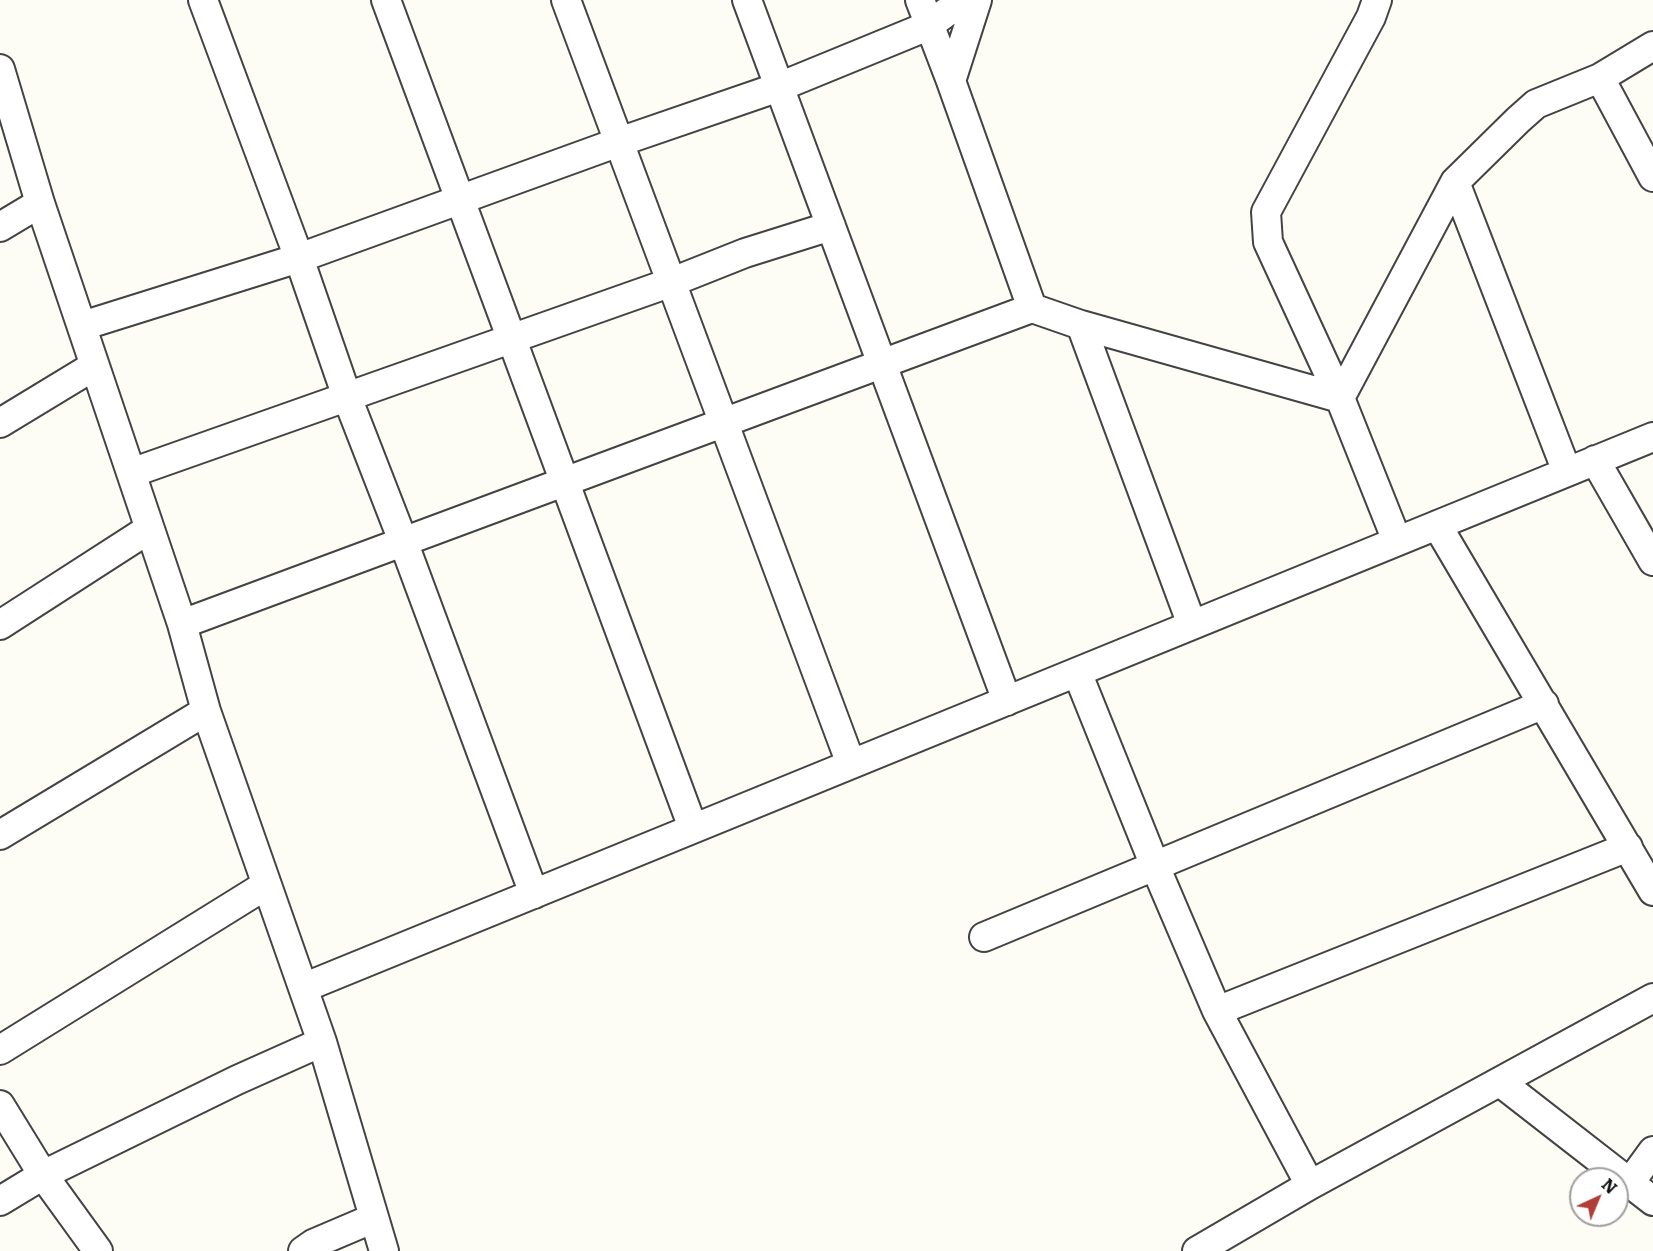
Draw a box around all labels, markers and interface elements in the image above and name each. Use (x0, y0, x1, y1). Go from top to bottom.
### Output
north arrow (1569, 1167, 1629, 1227)
text: N (1597, 1172, 1623, 1199)

